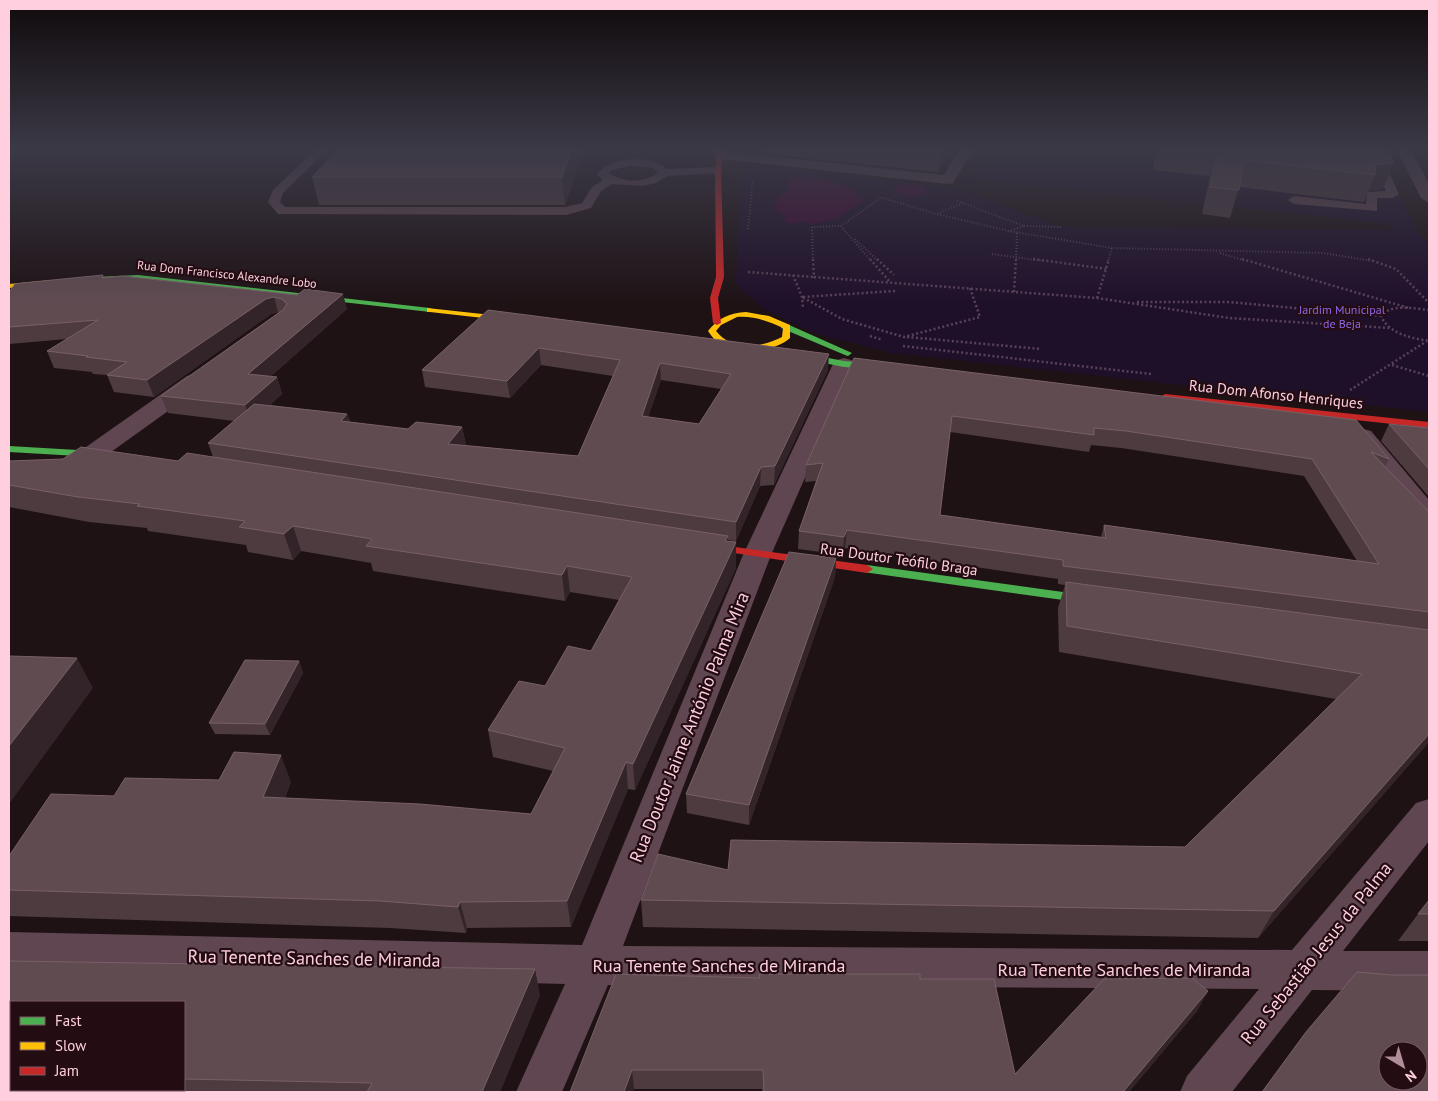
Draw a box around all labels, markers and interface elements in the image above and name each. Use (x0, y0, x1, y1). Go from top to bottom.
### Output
street label: Rua Dom Francisco Alexandre Lobo (136, 257, 318, 291)
park label: Jardim Municipal de Beja (1298, 302, 1386, 331)
street label: Rua Dom Afonso Henriques (1188, 375, 1364, 413)
street label: Rua Doutor Teófilo Braga (819, 539, 979, 579)
street label: Rua Doutor Jaime António Palma Mira (624, 588, 754, 866)
street label: Rua Sebastião Jesus da Palma (1235, 857, 1397, 1049)
street label: Rua Tenente Sanches de Miranda (187, 944, 441, 972)
street label: Rua Tenente Sanches de Miranda (593, 954, 845, 977)
street label: Rua Tenente Sanches de Miranda (998, 958, 1250, 981)
legend (10, 1001, 185, 1091)
text: Fast (55, 1011, 82, 1030)
text: Slow (55, 1036, 86, 1055)
north arrow (1378, 1041, 1428, 1091)
text: Jam (54, 1061, 79, 1080)
text: N (1402, 1066, 1420, 1086)

